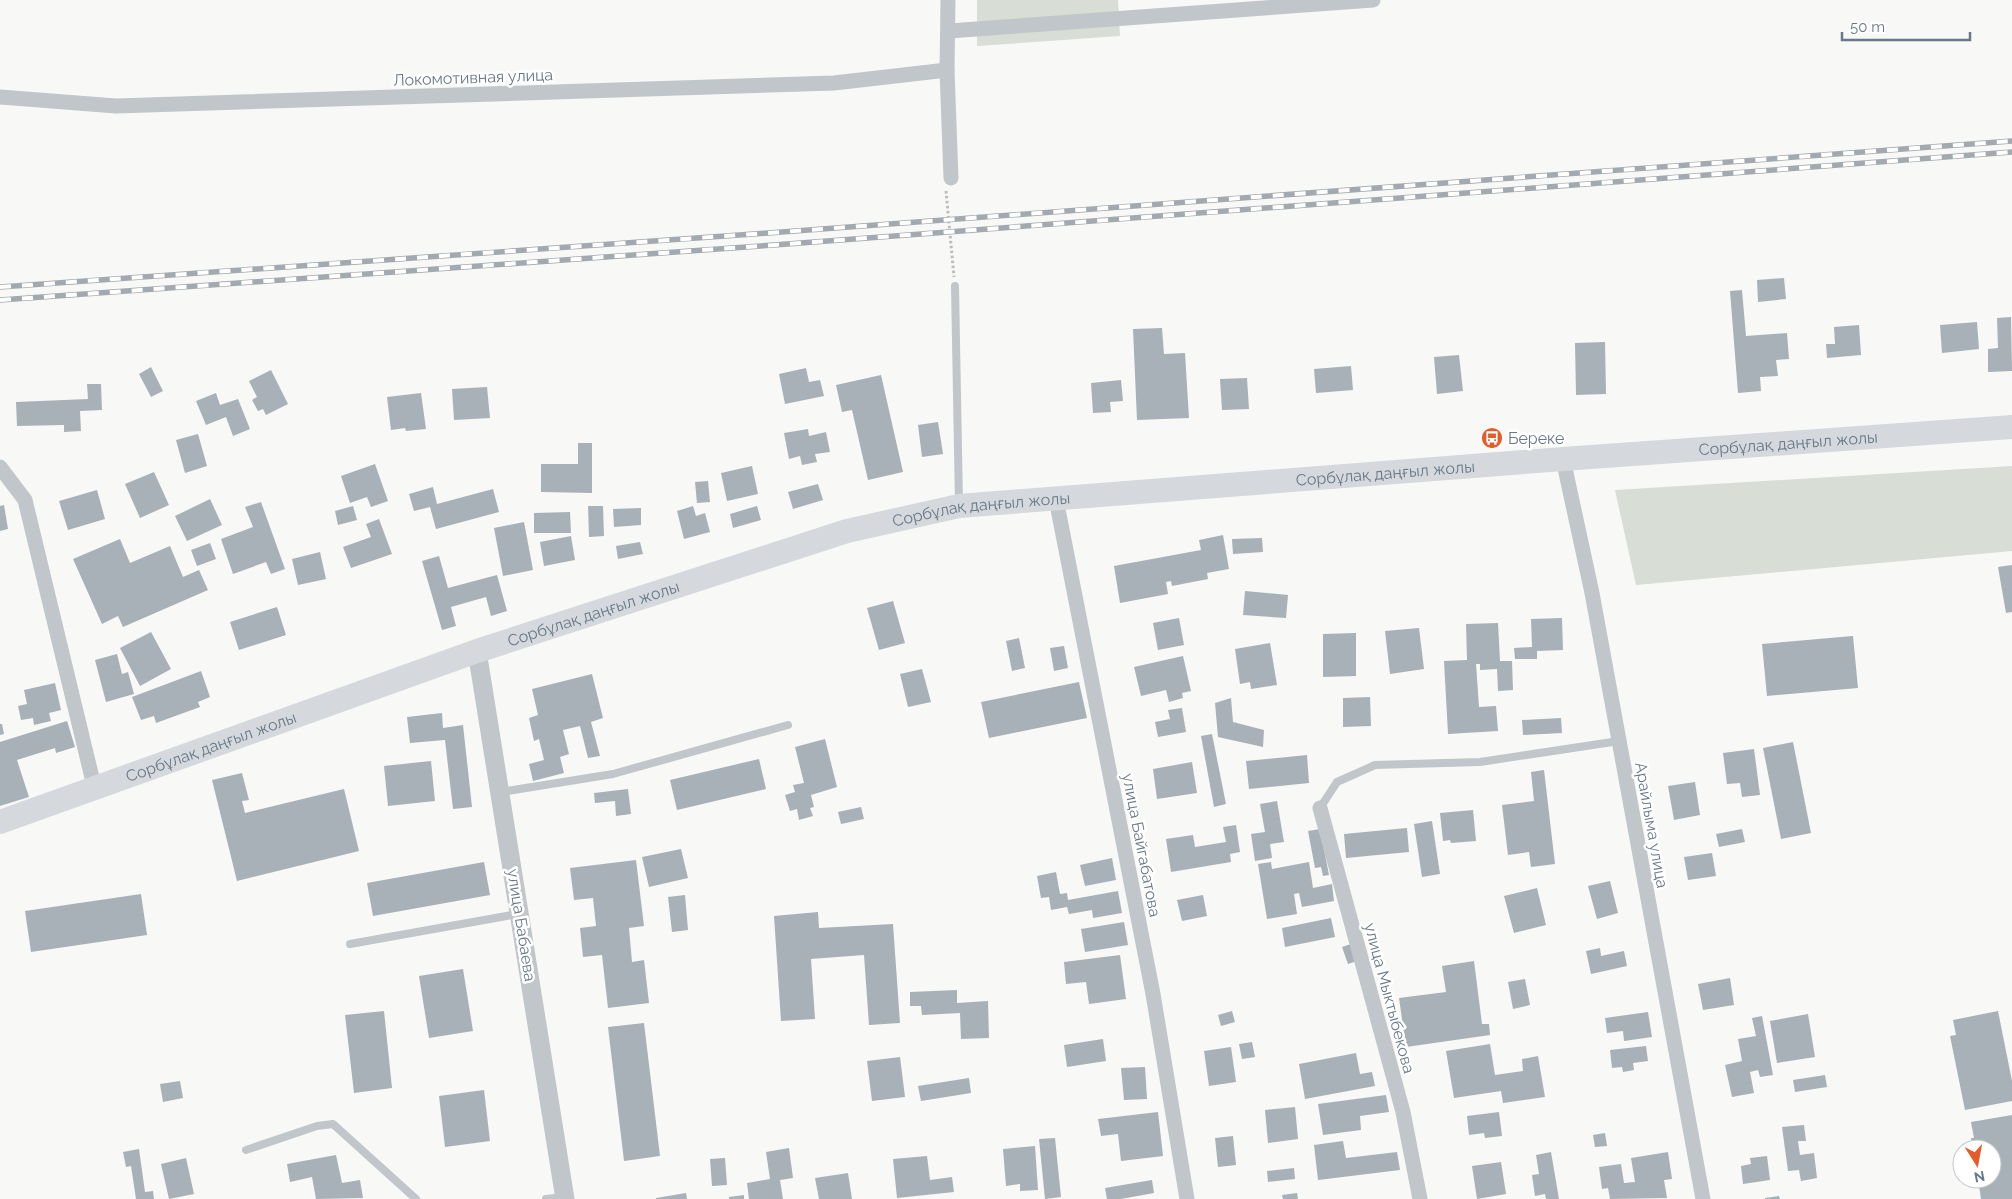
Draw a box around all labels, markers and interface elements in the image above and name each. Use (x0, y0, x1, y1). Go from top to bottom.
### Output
scale bar (1842, 10, 1970, 42)
text: 50 m (1850, 18, 1885, 36)
street label: Локомотивная улица (393, 65, 553, 90)
bus stop icon: Береке (1480, 426, 1504, 450)
street label: Сорбұлақ даңғыл жолы (1698, 428, 1878, 459)
place label: Береке (1508, 429, 1564, 448)
street label: Сорбұлақ даңғыл жолы (1295, 457, 1476, 490)
street label: Сорбұлақ даңғыл жолы (890, 488, 1071, 531)
street label: Сорбұлақ даңғыл жолы (505, 577, 682, 650)
street label: Сорбұлақ даңғыл жолы (123, 708, 299, 786)
street label: Арайлыма улица (1631, 761, 1672, 890)
street label: улица Байгабатова (1118, 772, 1165, 919)
street label: улица Бабаева (503, 867, 540, 983)
street label: улица Мыктыбекова (1360, 921, 1419, 1075)
north arrow (1952, 1139, 2002, 1189)
text: N (1973, 1168, 1986, 1186)

